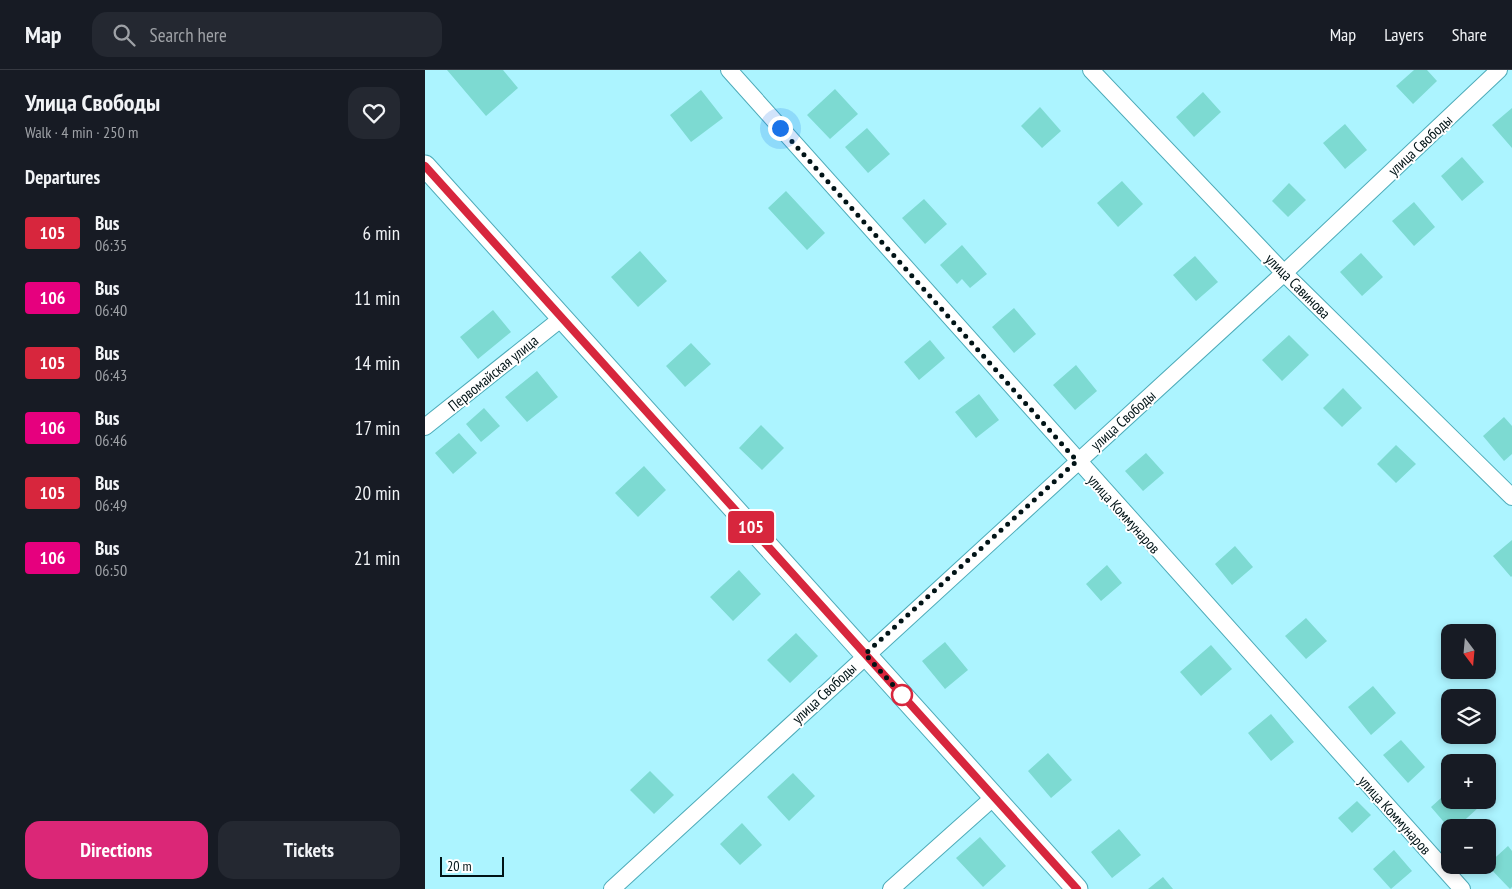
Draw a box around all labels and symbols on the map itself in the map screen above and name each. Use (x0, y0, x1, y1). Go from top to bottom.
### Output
street label: улица Свободы (1384, 110, 1456, 180)
your location (768, 116, 793, 141)
street label: улица Савинова (1261, 249, 1335, 323)
street label: Первомайская улица (444, 331, 542, 415)
street label: улица Свободы (1087, 386, 1159, 454)
street label: улица Коммунаров (1083, 470, 1165, 558)
line badge: 105 (722, 511, 780, 543)
north arrow (1441, 624, 1496, 679)
street label: улица Свободы (788, 658, 860, 728)
unlabelled marker (891, 684, 913, 706)
street label: улица Коммунаров (1354, 771, 1436, 859)
scale bar (440, 854, 504, 877)

